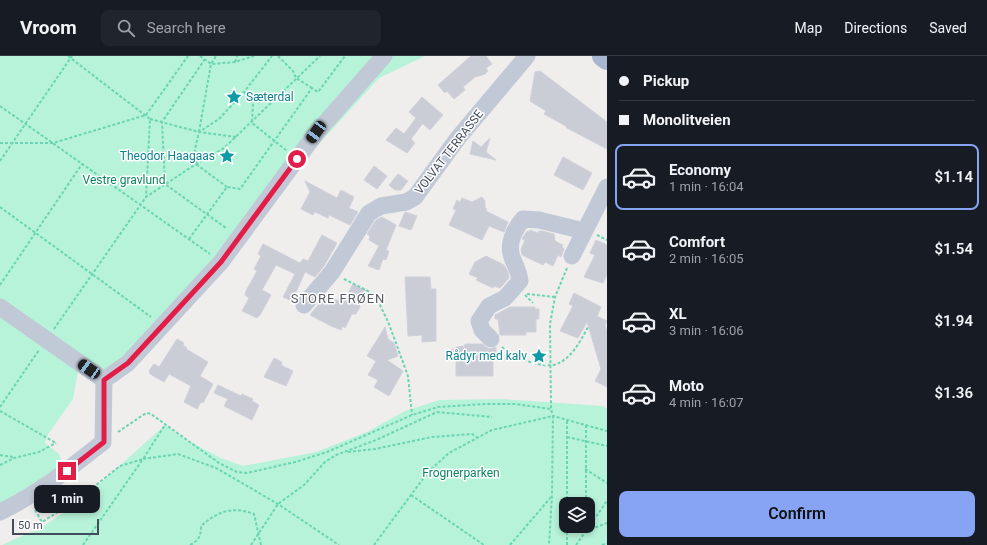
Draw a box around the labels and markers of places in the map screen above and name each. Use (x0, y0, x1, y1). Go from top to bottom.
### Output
place icon: Sæterdal (225, 88, 243, 106)
place label: Sæterdal (246, 90, 294, 104)
place icon: Theodor Haagaas (218, 147, 236, 165)
place label: Theodor Haagaas (120, 149, 215, 163)
place icon: Rådyr med kalv (530, 347, 548, 365)
place label: Rådyr med kalv (446, 349, 527, 363)

